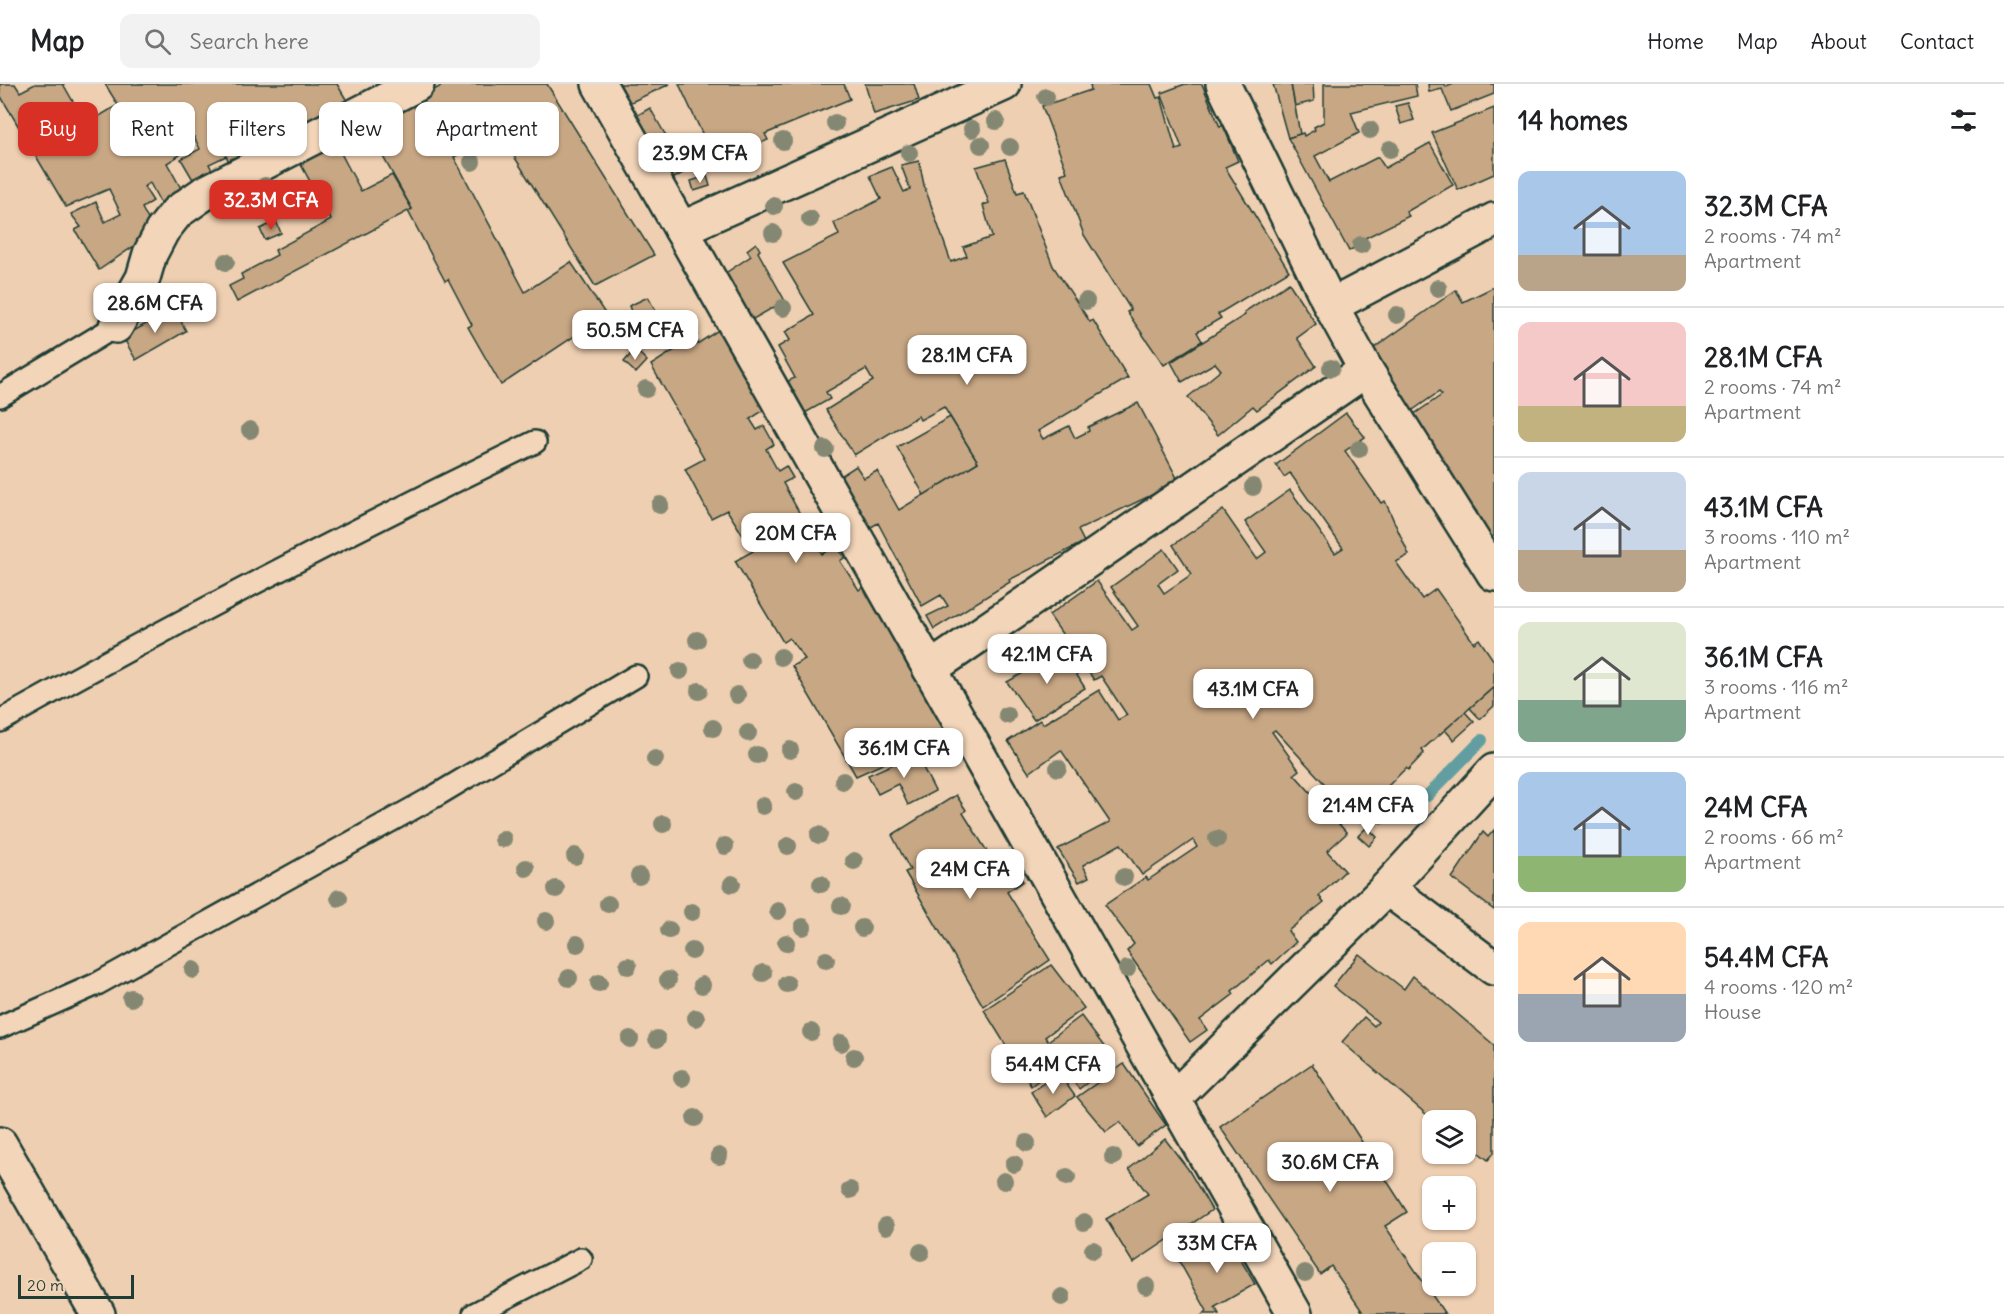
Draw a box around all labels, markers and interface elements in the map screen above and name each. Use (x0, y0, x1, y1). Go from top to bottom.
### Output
search box (120, 14, 540, 68)
text: Map (30, 23, 84, 59)
icon: search (141, 25, 174, 58)
text: Search here (189, 27, 309, 55)
text: Home (1647, 28, 1704, 55)
text: Map (1737, 28, 1778, 55)
text: About (1811, 28, 1867, 55)
text: Contact (1900, 28, 1974, 55)
chip: Buy (18, 102, 98, 156)
chip: Rent (110, 102, 195, 156)
chip: Filters (207, 102, 307, 156)
chip: New (319, 102, 403, 156)
chip: Apartment (415, 102, 559, 156)
text: 14 homes (1518, 104, 1628, 137)
icon: filters (1947, 104, 1980, 137)
pin: 23.9M CFA (631, 133, 769, 184)
text: 23.9M CFA (652, 140, 748, 165)
pin: 32.3M CFA (202, 180, 340, 231)
text: 32.3M CFA (223, 187, 319, 212)
text: 32.3M CFA (1704, 190, 1828, 223)
icon: home (1566, 195, 1638, 267)
text: 2 rooms · 74 m² (1704, 223, 1841, 248)
text: Apartment (1704, 248, 1801, 273)
pin: 28.6M CFA (86, 283, 224, 334)
text: 28.6M CFA (107, 290, 203, 315)
pin: 50.5M CFA (566, 310, 704, 361)
text: 50.5M CFA (586, 317, 684, 342)
pin: 28.1M CFA (898, 335, 1036, 386)
text: 28.1M CFA (1704, 341, 1822, 374)
text: 28.1M CFA (921, 342, 1013, 367)
icon: home (1566, 346, 1638, 418)
text: 2 rooms · 74 m² (1704, 374, 1841, 399)
text: Apartment (1704, 399, 1801, 424)
text: 43.1M CFA (1704, 491, 1823, 524)
icon: home (1566, 496, 1638, 568)
pin: 20M CFA (741, 513, 851, 564)
text: 20M CFA (755, 520, 837, 545)
text: 3 rooms · 110 m² (1704, 524, 1850, 549)
text: Apartment (1704, 549, 1801, 574)
pin: 42.1M CFA (978, 634, 1116, 685)
text: 42.1M CFA (1001, 641, 1093, 666)
text: 36.1M CFA (1704, 641, 1823, 674)
icon: home (1566, 646, 1638, 718)
pin: 43.1M CFA (1184, 669, 1322, 720)
text: 3 rooms · 116 m² (1704, 674, 1848, 699)
text: 43.1M CFA (1207, 676, 1299, 701)
text: Apartment (1704, 699, 1801, 724)
pin: 36.1M CFA (835, 728, 973, 779)
text: 36.1M CFA (858, 735, 950, 760)
pin: 21.4M CFA (1299, 785, 1437, 836)
text: 24M CFA (1704, 791, 1807, 824)
text: 21.4M CFA (1322, 792, 1414, 817)
icon: home (1566, 796, 1638, 868)
text: 2 rooms · 66 m² (1704, 824, 1844, 849)
pin: 24M CFA (915, 849, 1025, 900)
text: Apartment (1704, 849, 1801, 874)
text: 24M CFA (930, 856, 1010, 881)
text: 54.4M CFA (1704, 941, 1828, 974)
icon: home (1566, 946, 1638, 1018)
text: 4 rooms · 120 m² (1704, 974, 1853, 999)
text: House (1704, 999, 1761, 1024)
pin: 54.4M CFA (984, 1044, 1122, 1095)
text: 54.4M CFA (1005, 1051, 1101, 1076)
map controls (1422, 1110, 1476, 1296)
button: layers (1422, 1110, 1476, 1164)
pin: 30.6M CFA (1261, 1142, 1399, 1193)
text: 30.6M CFA (1281, 1149, 1379, 1174)
button: + (1422, 1176, 1476, 1230)
pin: 33M CFA (1162, 1223, 1272, 1274)
text: 33M CFA (1177, 1230, 1257, 1255)
button: − (1422, 1242, 1476, 1296)
scale bar (18, 1272, 134, 1300)
text: 20 m (27, 1275, 64, 1295)

